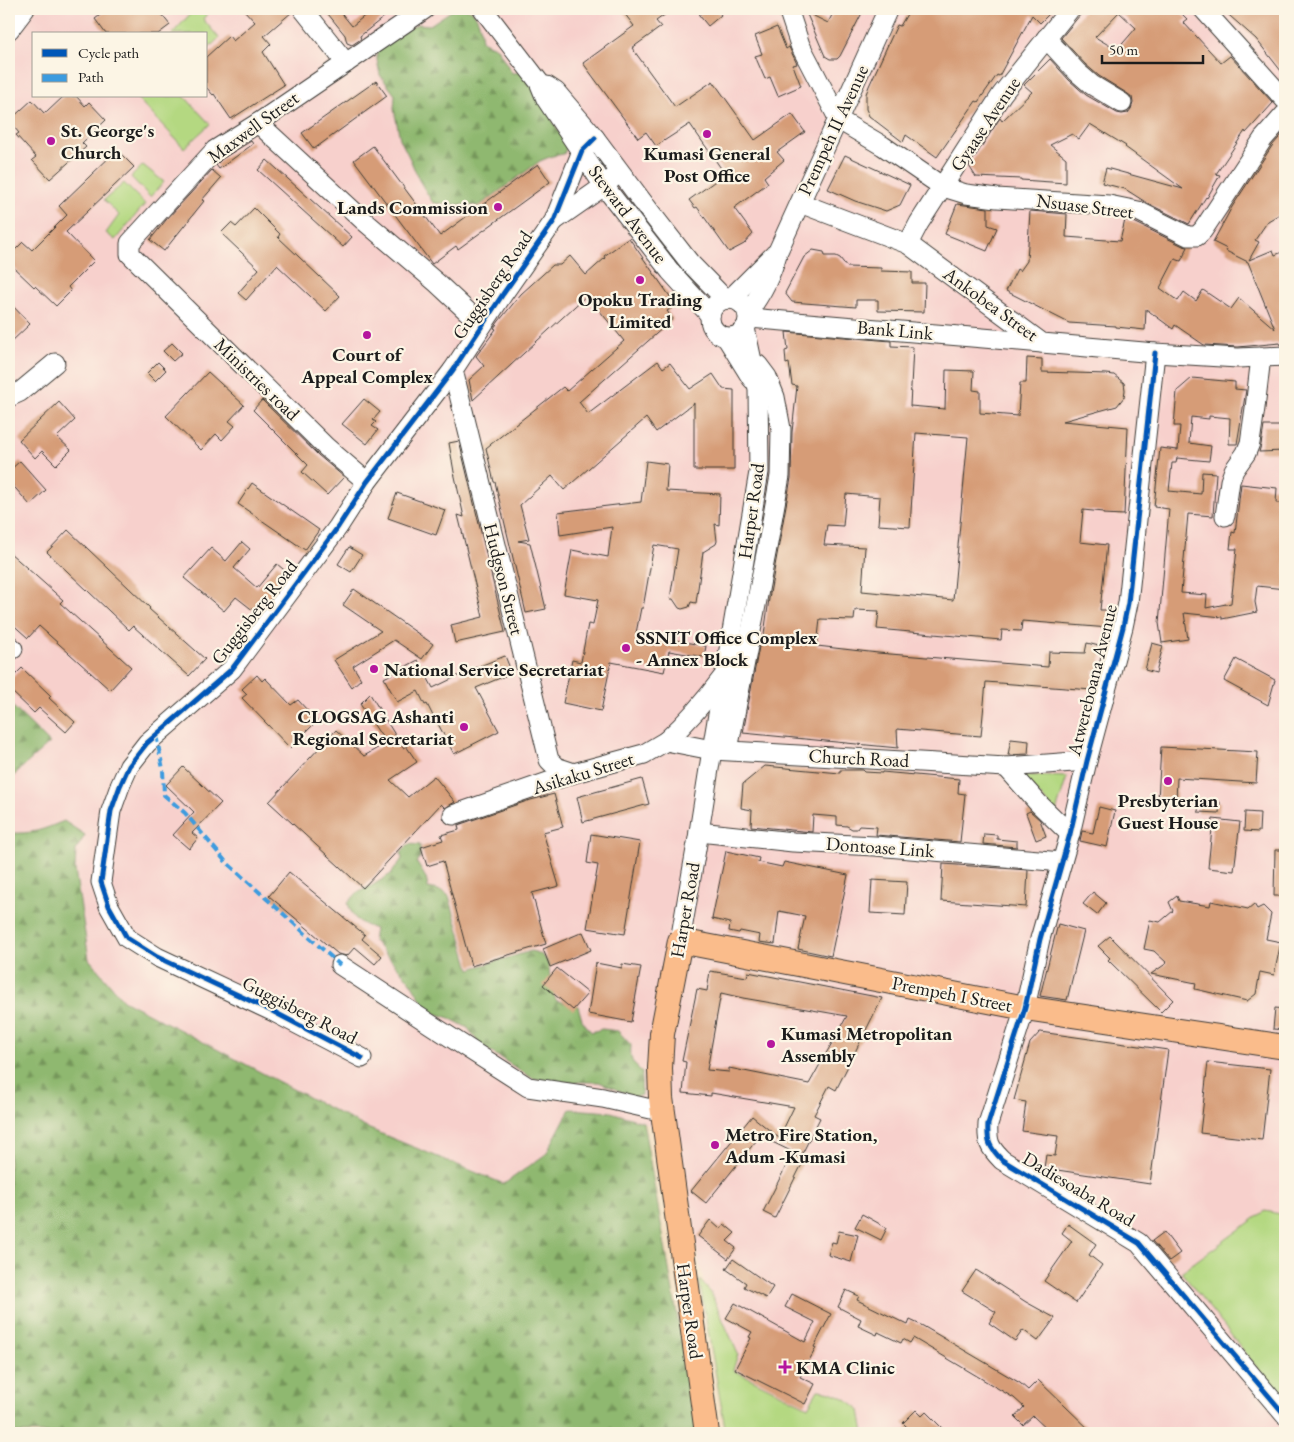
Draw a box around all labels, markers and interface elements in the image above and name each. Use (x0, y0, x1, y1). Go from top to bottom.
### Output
legend (32, 32, 208, 98)
scale bar (1102, 32, 1203, 64)
text: 50 m (1109, 40, 1138, 59)
text: Cycle path (78, 43, 140, 62)
street label: Prempeh II Avenue (792, 61, 874, 199)
text: Path (78, 67, 104, 86)
street label: Gyaase Avenue (944, 72, 1026, 176)
street label: Maxwell Street (202, 85, 304, 169)
place label: St. George's Church (61, 118, 154, 165)
marker: Kumasi General Post Office (701, 128, 713, 140)
marker: St. George's Church (45, 135, 57, 147)
place label: Kumasi General Post Office (644, 141, 771, 188)
street label: Steward Avenue (583, 160, 673, 268)
street label: Nsuase Street (1035, 188, 1135, 224)
place label: Lands Commission (337, 195, 488, 220)
marker: Lands Commission (492, 201, 504, 213)
street label: Guggisberg Road (446, 225, 538, 344)
street label: Ankobea Street (938, 260, 1044, 347)
marker: Opoku Trading Limited (634, 274, 646, 286)
place label: Opoku Trading Limited (578, 287, 703, 334)
street label: Bank Link (856, 314, 935, 346)
marker: Court of Appeal Complex (361, 329, 373, 341)
street label: Ministries road (209, 332, 305, 426)
place label: Court of Appeal Complex (300, 342, 433, 389)
street label: Harper Road (732, 461, 770, 561)
street label: Hudgson Street (478, 520, 530, 638)
street label: Guggisberg Road (205, 554, 303, 670)
street label: Atwereboana Avenue (1061, 602, 1123, 759)
place label: SSNIT Office Complex - Annex Block (636, 625, 818, 672)
marker: SSNIT Office Complex - Annex Block (620, 642, 632, 654)
place label: National Service Secretariat (384, 657, 604, 682)
marker: National Service Secretariat (368, 663, 380, 675)
place label: CLOGSAG Ashanti Regional Secretariat (293, 704, 454, 751)
marker: CLOGSAG Ashanti Regional Secretariat (458, 721, 470, 733)
street label: Church Road (808, 743, 910, 773)
street label: Asikaku Street (528, 746, 637, 801)
marker: Presbyterian Guest House (1162, 775, 1174, 787)
place label: Presbyterian Guest House (1118, 788, 1219, 835)
street label: Dontoase Link (825, 831, 936, 863)
street label: Harper Road (664, 860, 706, 960)
street label: Guggisberg Road (238, 970, 362, 1050)
street label: Prempeh I Street (890, 970, 1014, 1018)
place label: Kumasi Metropolitan Assembly (780, 1021, 953, 1068)
marker: Kumasi Metropolitan Assembly (765, 1038, 777, 1050)
place label: Metro Fire Station, Adum -Kumasi (724, 1122, 878, 1169)
marker: Metro Fire Station, Adum -Kumasi (709, 1139, 721, 1151)
street label: Dadiesoaba Road (1018, 1146, 1140, 1233)
street label: Harper Road (671, 1261, 709, 1361)
place label: KMA Clinic (796, 1355, 895, 1380)
marker: KMA Clinic (778, 1360, 792, 1374)

